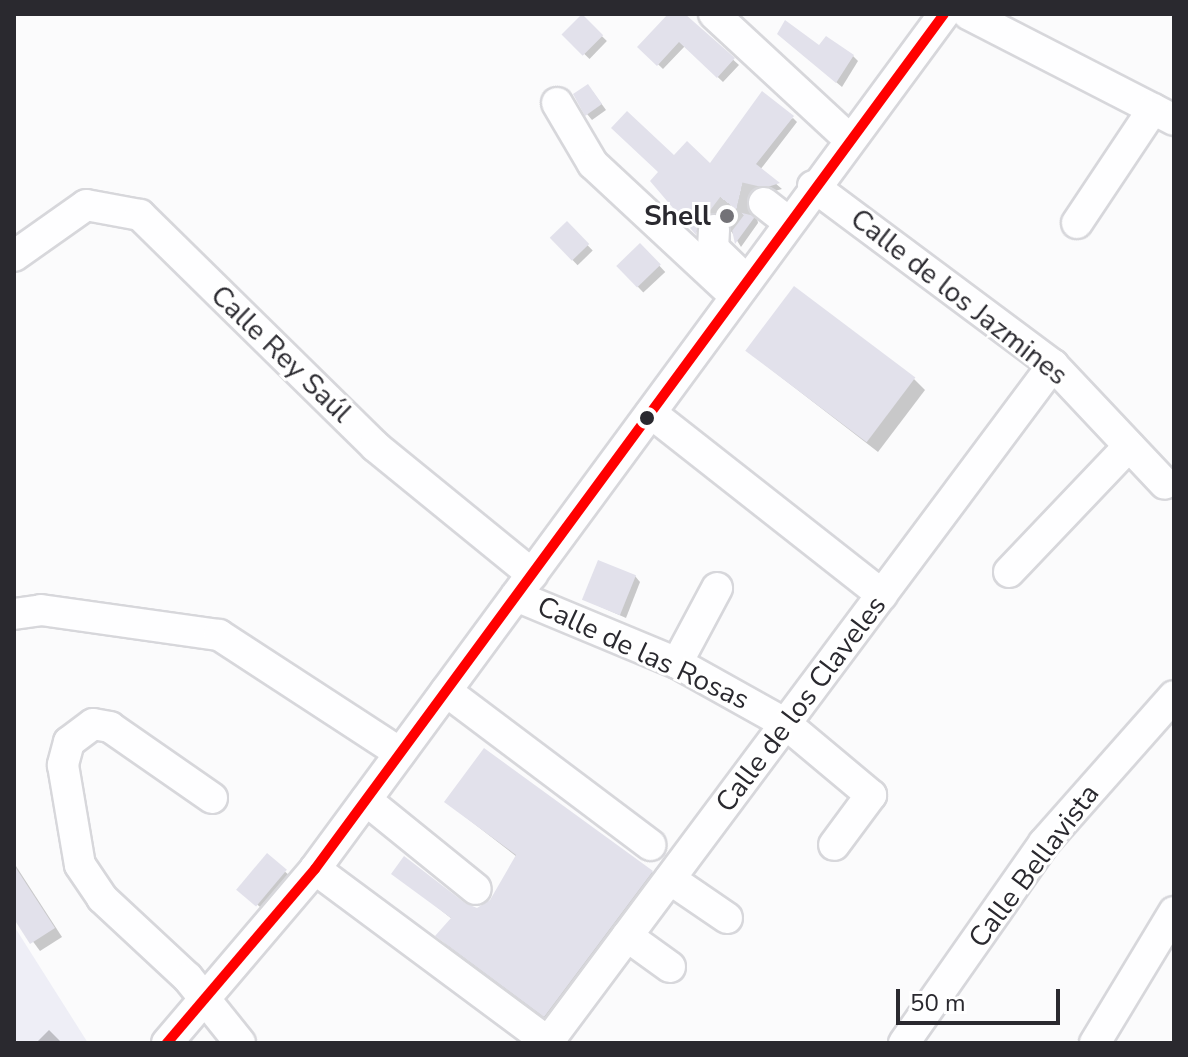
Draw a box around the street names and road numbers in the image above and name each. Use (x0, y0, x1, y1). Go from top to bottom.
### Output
street label: Calle de los Jazmines (844, 202, 1074, 392)
street label: Calle Rey Saúl (204, 279, 358, 429)
street label: Calle de las Rosas (532, 589, 754, 717)
street label: Calle de los Claveles (709, 589, 893, 819)
street label: Calle Bellavista (962, 778, 1106, 954)

